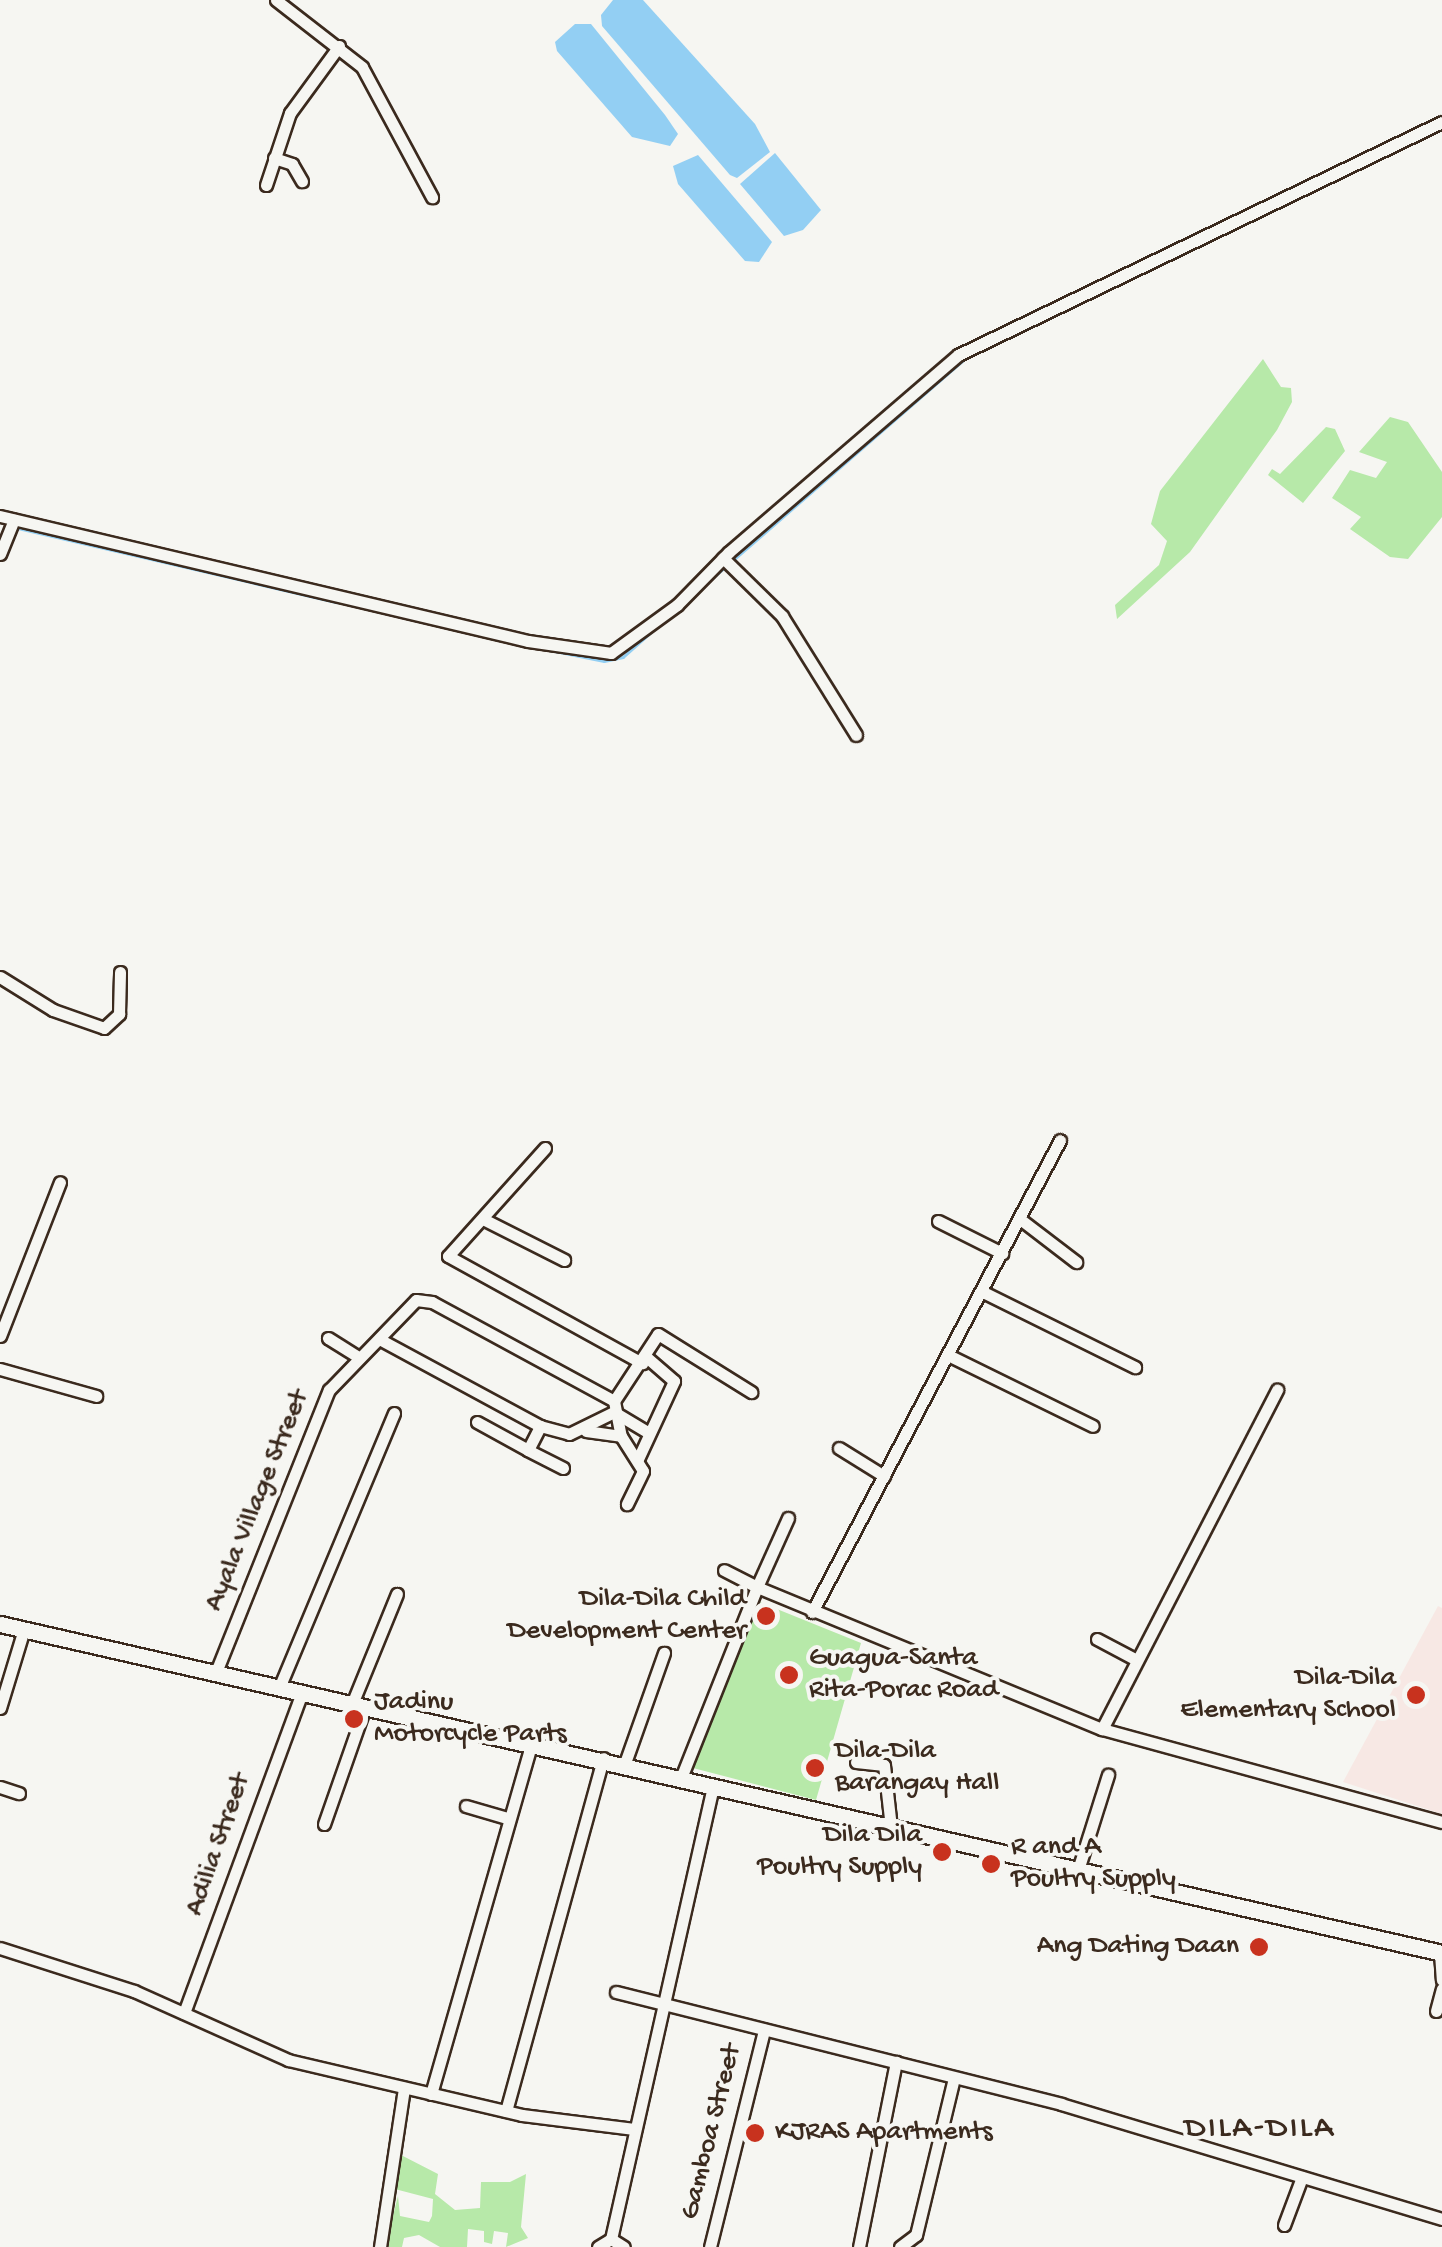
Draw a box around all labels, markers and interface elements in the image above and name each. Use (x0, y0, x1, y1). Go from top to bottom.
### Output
street label: Ayala Village Street (198, 1386, 318, 1616)
place label: Dila-Dila Child Development Center (508, 1583, 746, 1649)
marker: Dila-Dila Child Development Center (755, 1605, 777, 1627)
place label: Guagua-Santa Rita-Porac Road (809, 1642, 998, 1708)
place label: Dila-Dila Elementary School (1180, 1662, 1396, 1728)
marker: Guagua-Santa Rita-Porac Road (778, 1664, 800, 1686)
marker: Dila-Dila Elementary School (1405, 1684, 1427, 1706)
place label: Jadinu Motorcycle Parts (374, 1686, 567, 1752)
marker: Jadinu Motorcycle Parts (343, 1708, 365, 1730)
place label: Dila-Dila Barangay Hall (835, 1735, 999, 1801)
marker: Dila-Dila Barangay Hall (804, 1757, 826, 1779)
street label: Adilia Street (179, 1770, 259, 1920)
place label: Dila Dila Poultry Supply (757, 1819, 922, 1885)
place label: R and A Poultry Supply (1011, 1831, 1176, 1897)
marker: Dila Dila Poultry Supply (931, 1841, 953, 1863)
marker: R and A Poultry Supply (980, 1853, 1002, 1875)
place label: Ang Dating Daan (1037, 1930, 1239, 1964)
marker: Ang Dating Daan (1248, 1936, 1270, 1958)
street label: Gamboa Street (674, 2041, 750, 2223)
district label: DILA-DILA (1185, 2110, 1335, 2148)
place label: KJRAS Apartments (775, 2116, 993, 2150)
marker: KJRAS Apartments (744, 2122, 766, 2144)

